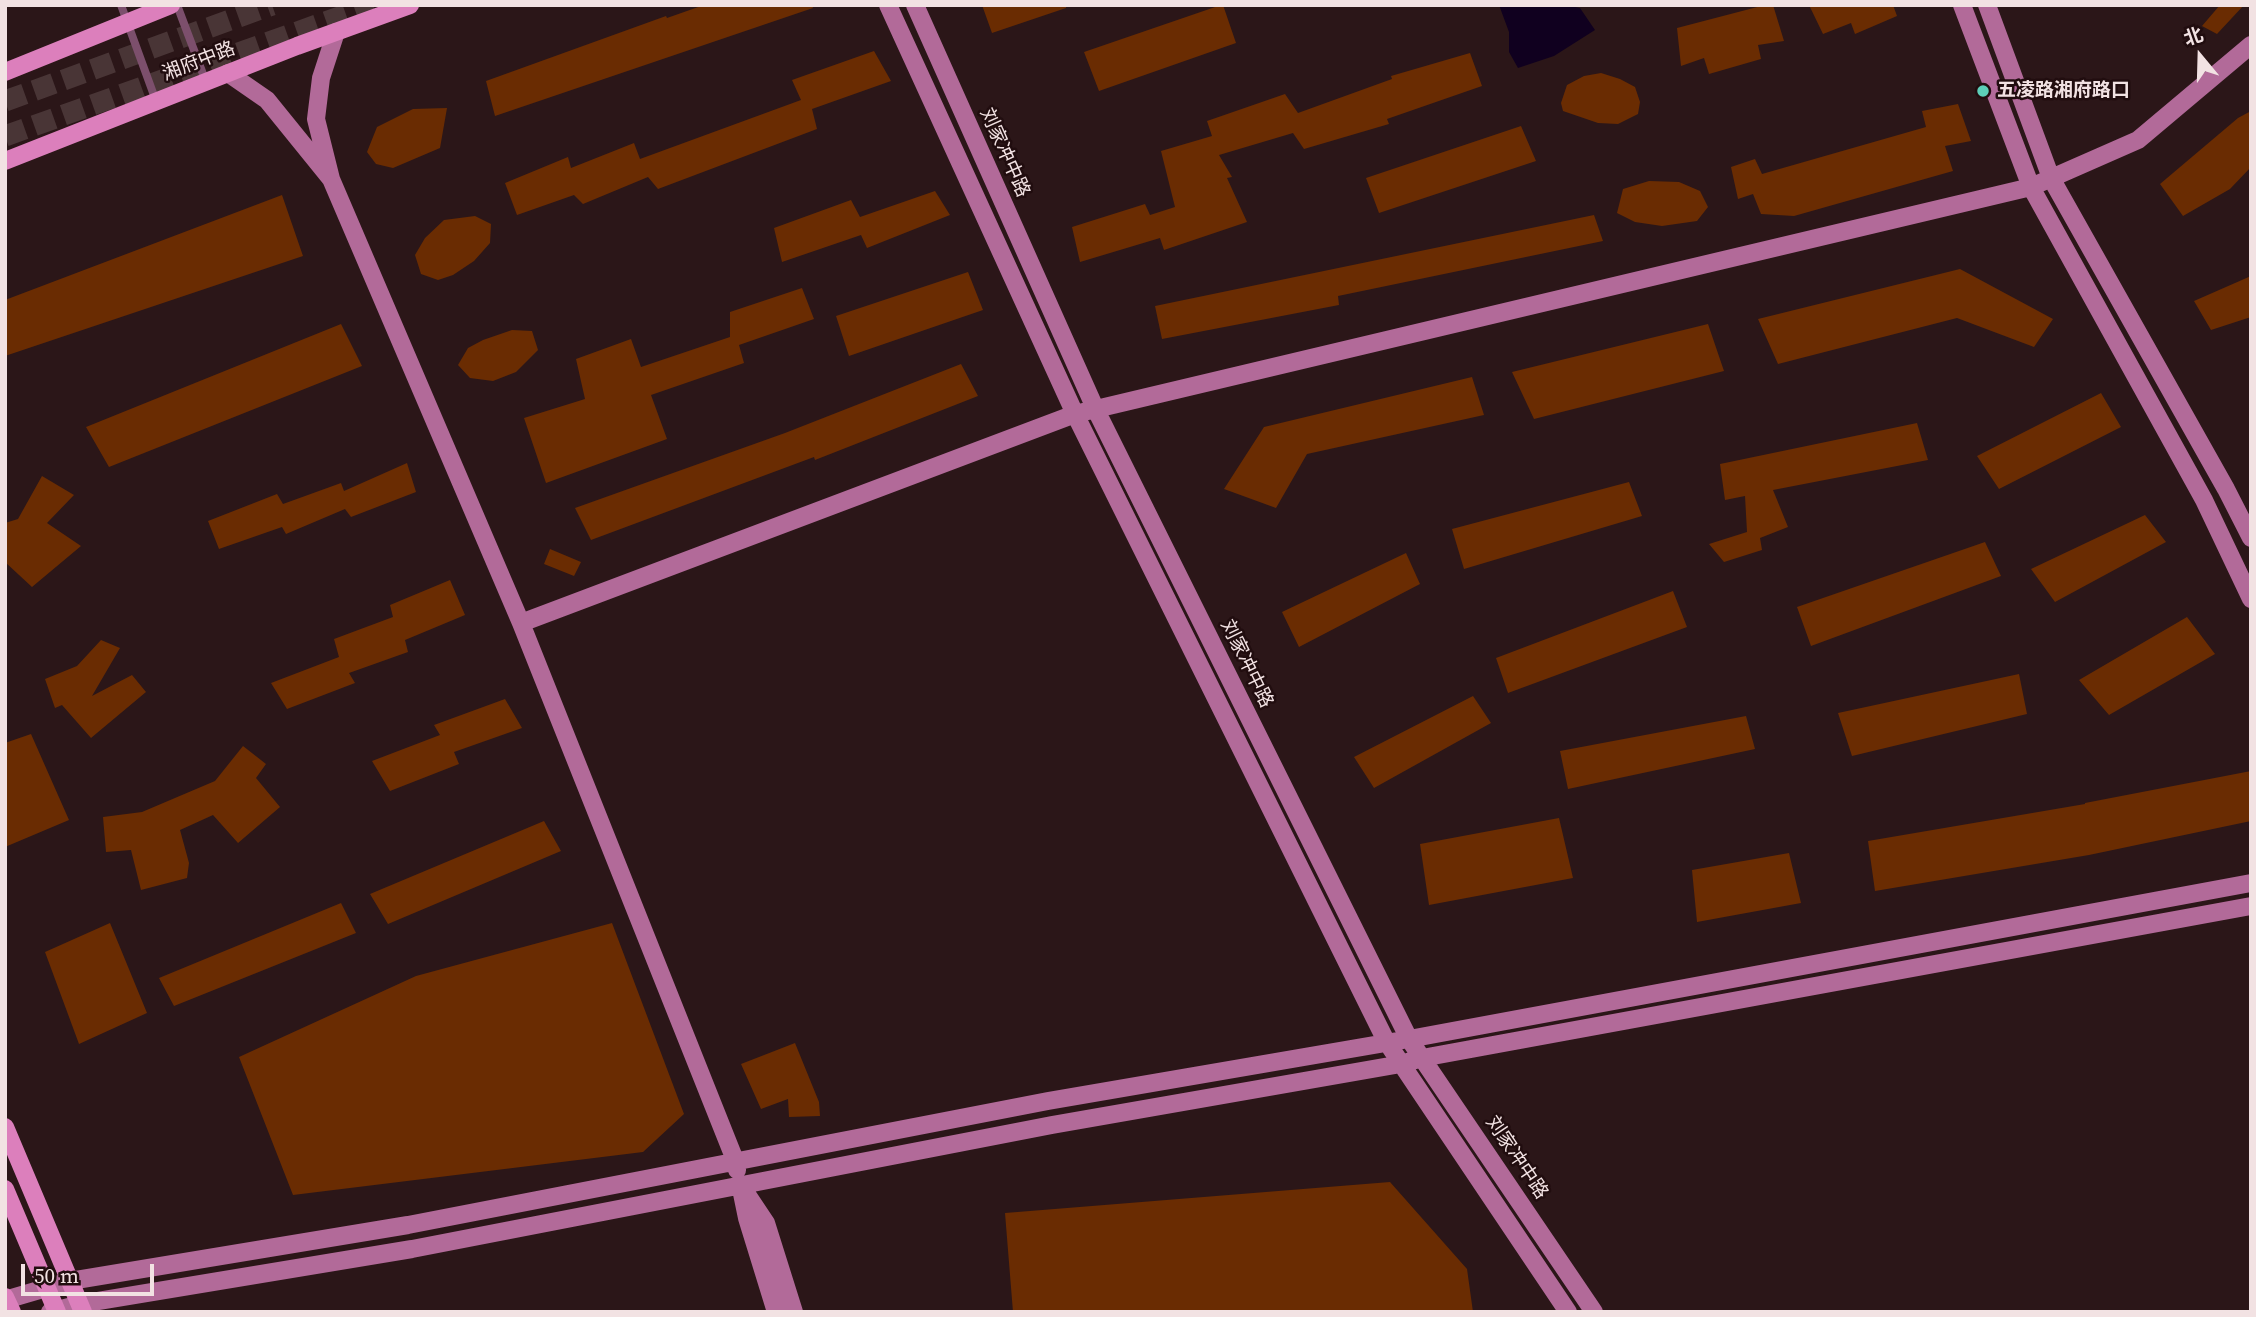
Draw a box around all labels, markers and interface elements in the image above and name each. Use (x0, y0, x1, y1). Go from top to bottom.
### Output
north arrow (2165, 21, 2235, 91)
text: 北 (2180, 21, 2206, 52)
street label: 湘府中路 (159, 38, 239, 86)
place label: 五凌路湘府路口 (1997, 80, 2130, 102)
marker: 五凌路湘府路口 (1975, 83, 1991, 99)
street label: 刘家冲中路 (974, 105, 1034, 201)
street label: 刘家冲中路 (1215, 616, 1277, 712)
street label: 刘家冲中路 (1480, 1112, 1552, 1204)
scale bar (24, 1250, 158, 1294)
text: 50 m (34, 1261, 79, 1290)

